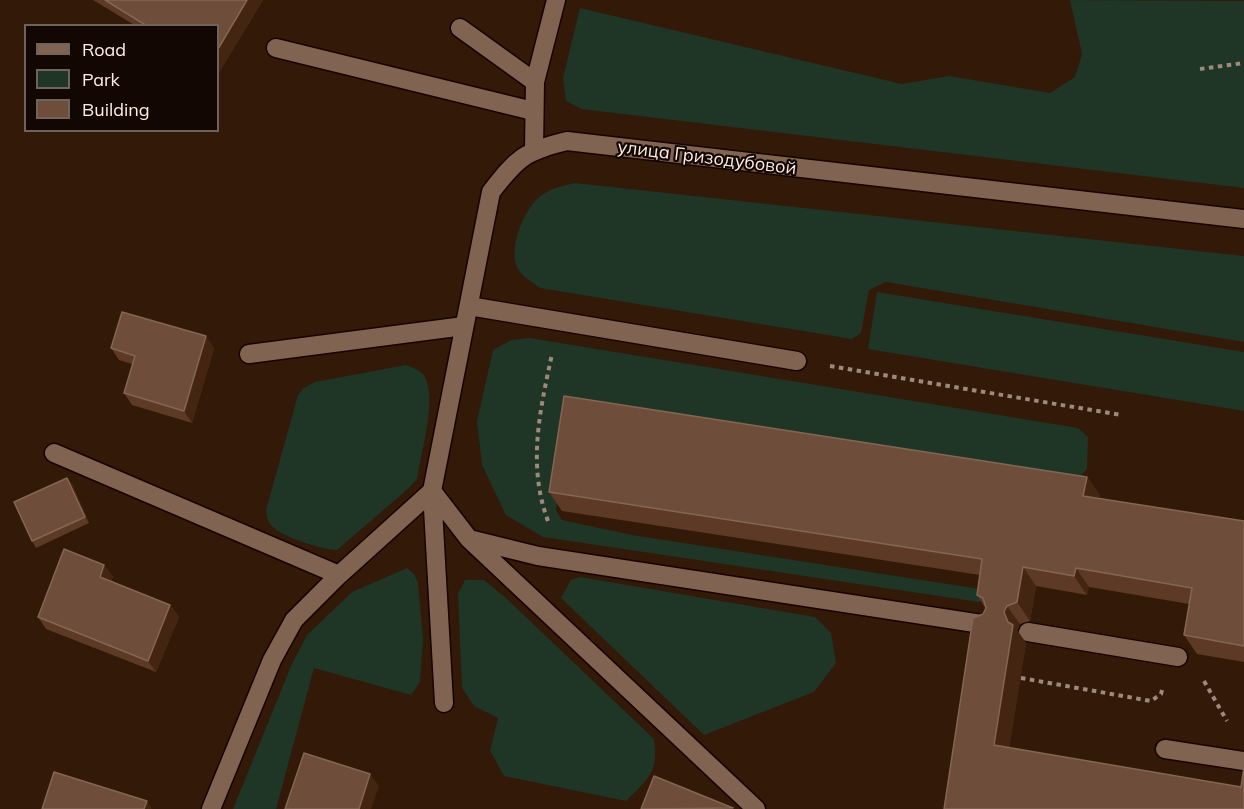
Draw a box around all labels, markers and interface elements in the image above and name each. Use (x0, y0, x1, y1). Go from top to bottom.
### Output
legend (24, 24, 219, 132)
text: Road (82, 38, 126, 61)
text: Park (82, 68, 120, 91)
text: Building (82, 98, 150, 121)
street label: улица Гризодубовой (616, 136, 798, 180)

